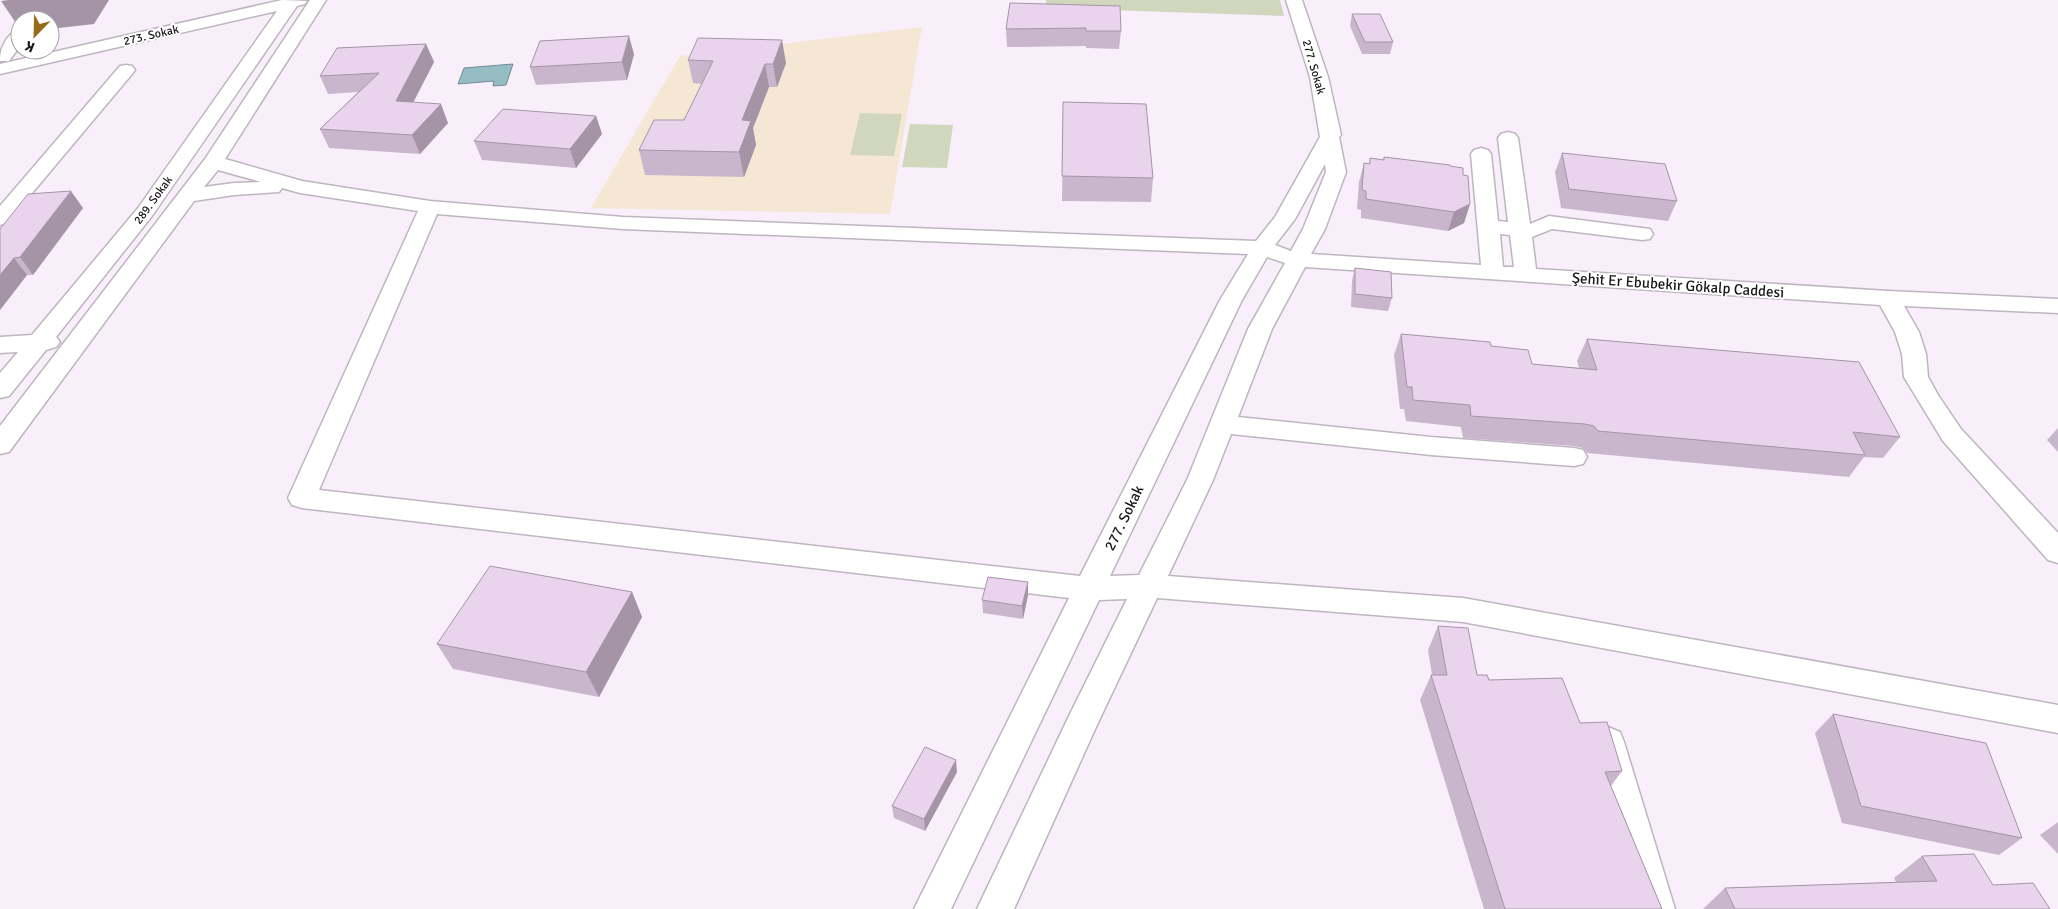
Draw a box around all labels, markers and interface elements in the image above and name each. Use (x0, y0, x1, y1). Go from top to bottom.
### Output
north arrow (10, 10, 60, 60)
street label: 273. Sokak (122, 22, 180, 49)
text: K (23, 37, 37, 56)
street label: 277. Sokak (1299, 38, 1328, 96)
street label: 289. Sokak (131, 173, 176, 227)
street label: Şehit Er Ebubekir Gökalp Caddesi (1571, 269, 1785, 301)
street label: 277. Sokak (1100, 482, 1148, 554)

